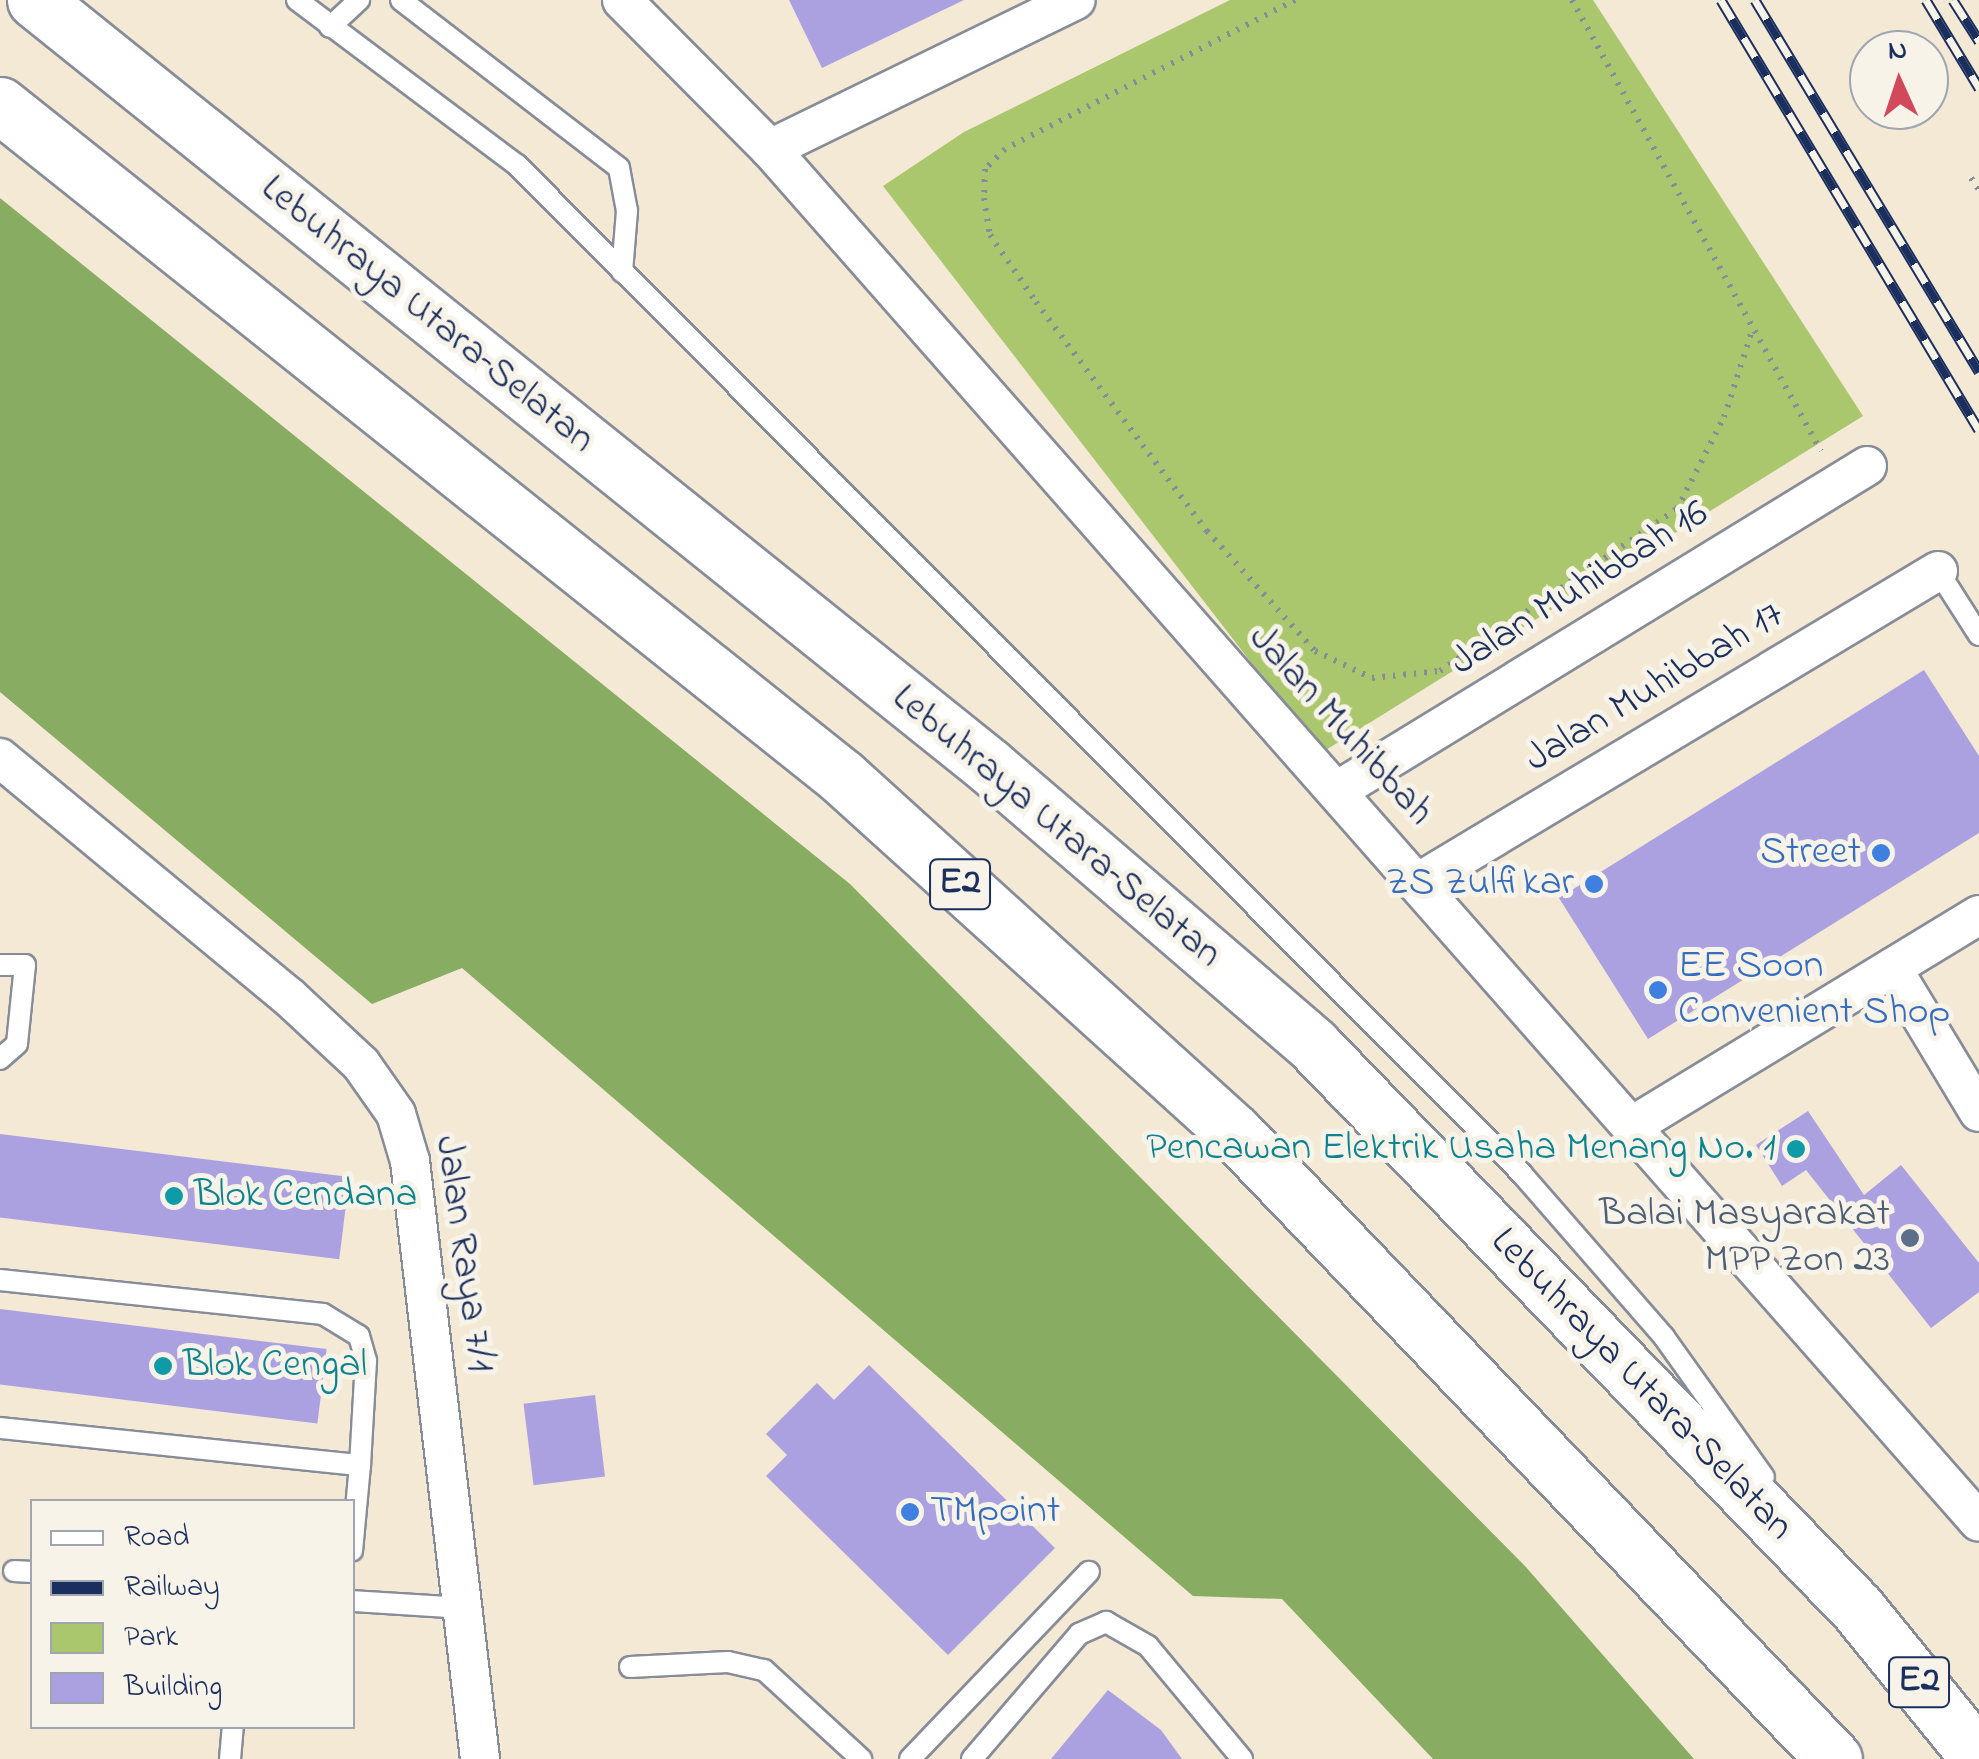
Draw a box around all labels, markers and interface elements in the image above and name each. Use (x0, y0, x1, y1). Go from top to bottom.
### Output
north arrow (1849, 30, 1949, 130)
text: N (1887, 31, 1908, 73)
street label: Lebuhraya Utara–Selatan (250, 165, 604, 465)
street label: Jalan Muhibbah 16 (1442, 491, 1718, 687)
street label: Jalan Muhibbah 17 (1517, 592, 1793, 784)
street label: Jalan Muhibbah (1237, 616, 1443, 836)
street label: Lebuhraya Utara–Selatan (881, 675, 1231, 979)
place label: Street (1760, 829, 1861, 877)
marker: Street (1870, 842, 1892, 864)
road number: E2 (928, 851, 992, 917)
place label: ZS Zulfikar (1386, 860, 1574, 908)
marker: ZS Zulfikar (1583, 873, 1605, 895)
place label: EE Soon Convenient Shop (1678, 943, 1950, 1037)
marker: EE Soon Convenient Shop (1647, 979, 1669, 1001)
place label: Pencawan Elektrik Usaha Menang No. 1 (1146, 1125, 1776, 1173)
street label: Jalan Raya 7/1 (423, 1133, 503, 1375)
marker: Pencawan Elektrik Usaha Menang No. 1 (1785, 1138, 1807, 1160)
place label: Blok Cendana (194, 1172, 417, 1220)
marker: Blok Cendana (163, 1185, 185, 1207)
place label: Balai Masyarakat MPP Zon 23 (1599, 1191, 1890, 1285)
street label: Lebuhraya Utara–Selatan (1479, 1219, 1803, 1551)
marker: Balai Masyarakat MPP Zon 23 (1899, 1227, 1921, 1249)
place label: Blok Cengal (183, 1342, 367, 1390)
marker: Blok Cengal (152, 1355, 174, 1377)
place label: TMpoint (930, 1488, 1060, 1536)
legend (30, 1499, 355, 1729)
marker: TMpoint (899, 1501, 921, 1523)
text: Road (124, 1516, 189, 1560)
text: Railway (124, 1566, 220, 1610)
text: Park (124, 1616, 178, 1660)
road number: E2 (1886, 1649, 1952, 1715)
text: Building (124, 1666, 222, 1710)

